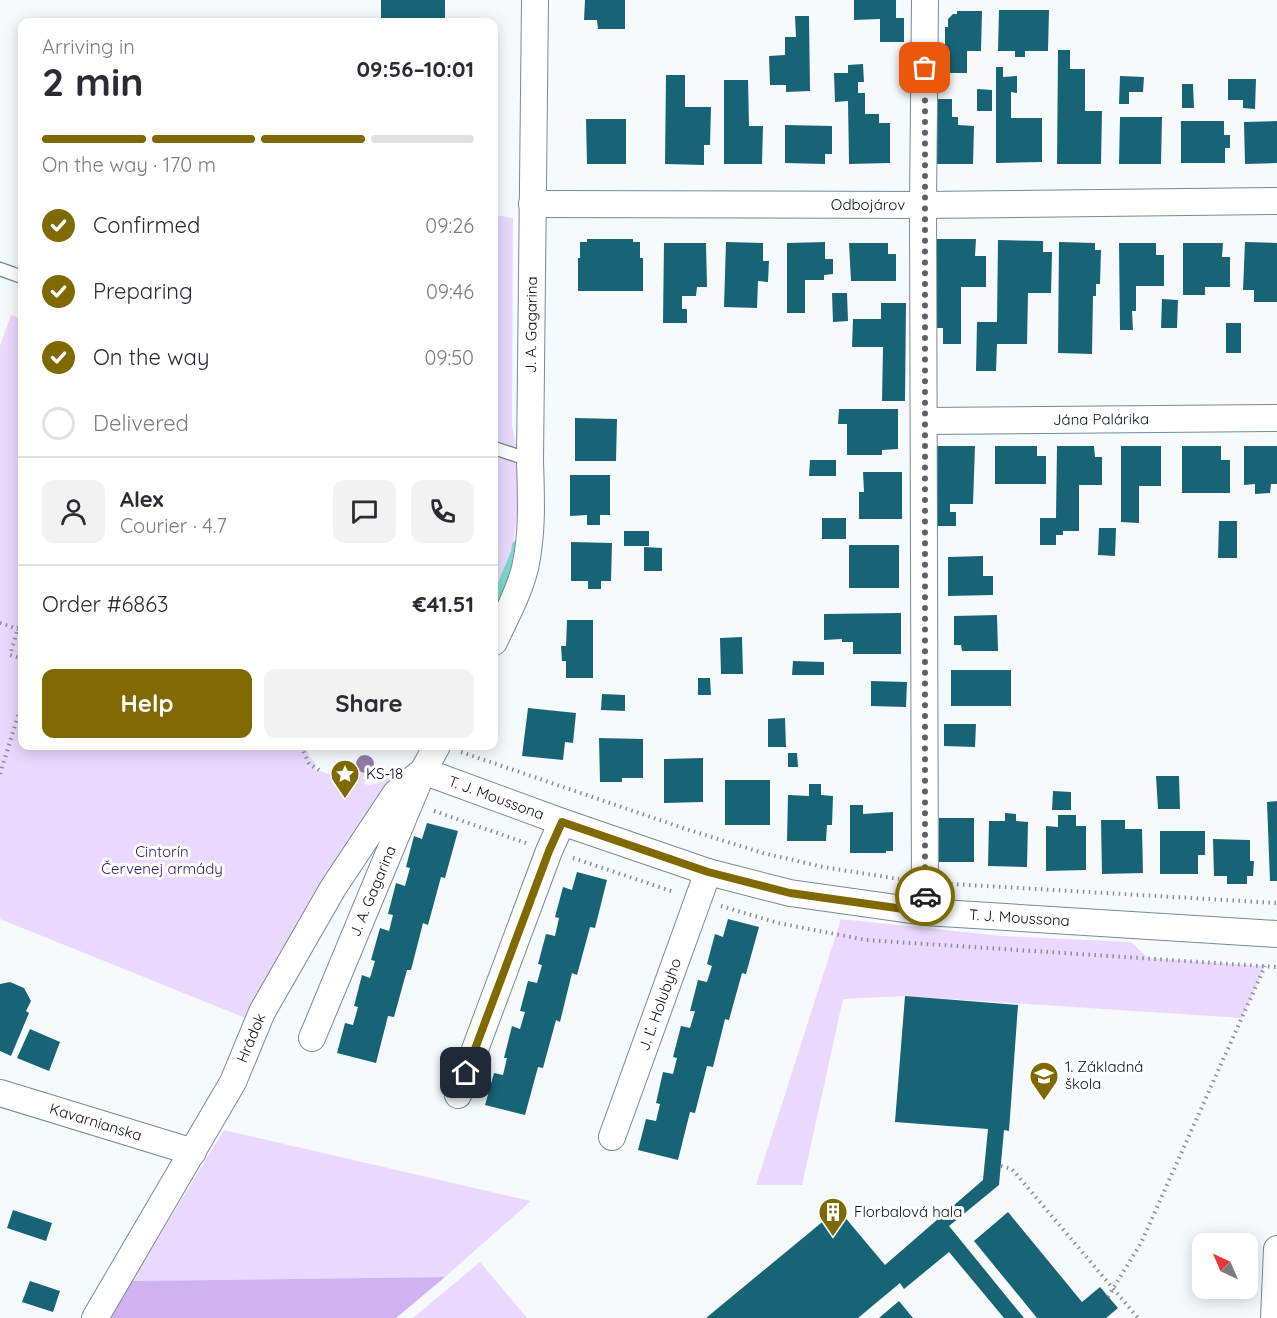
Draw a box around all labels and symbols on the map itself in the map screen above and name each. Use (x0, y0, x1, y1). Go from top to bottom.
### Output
pin (899, 42, 950, 93)
street label: Odbojárov (831, 195, 905, 214)
street label: J. A. Gagarina (521, 276, 541, 373)
street label: Jána Palárika (1053, 409, 1149, 429)
place icon: KS-18 (329, 758, 361, 800)
place label: KS-18 (366, 764, 403, 783)
street label: T. J. Moussona (446, 771, 547, 824)
park label: Cintorín Červenej armády (101, 842, 223, 878)
street label: J. A. Gagarina (345, 843, 400, 939)
courier (895, 866, 955, 926)
street label: T. J. Moussona (969, 905, 1070, 930)
street label: J. Ľ. Holubyho (634, 955, 685, 1053)
street label: Hrádok (232, 1010, 269, 1065)
pin (440, 1047, 491, 1098)
place label: 1. Základná škola (1065, 1057, 1143, 1093)
school or university icon: 1. Základná škola (1028, 1060, 1060, 1102)
street label: Kavarnianska (47, 1099, 144, 1145)
building icon: Florbalová hala (817, 1196, 849, 1238)
place label: Florbalová hala (854, 1202, 962, 1221)
north arrow (1192, 1233, 1258, 1299)

